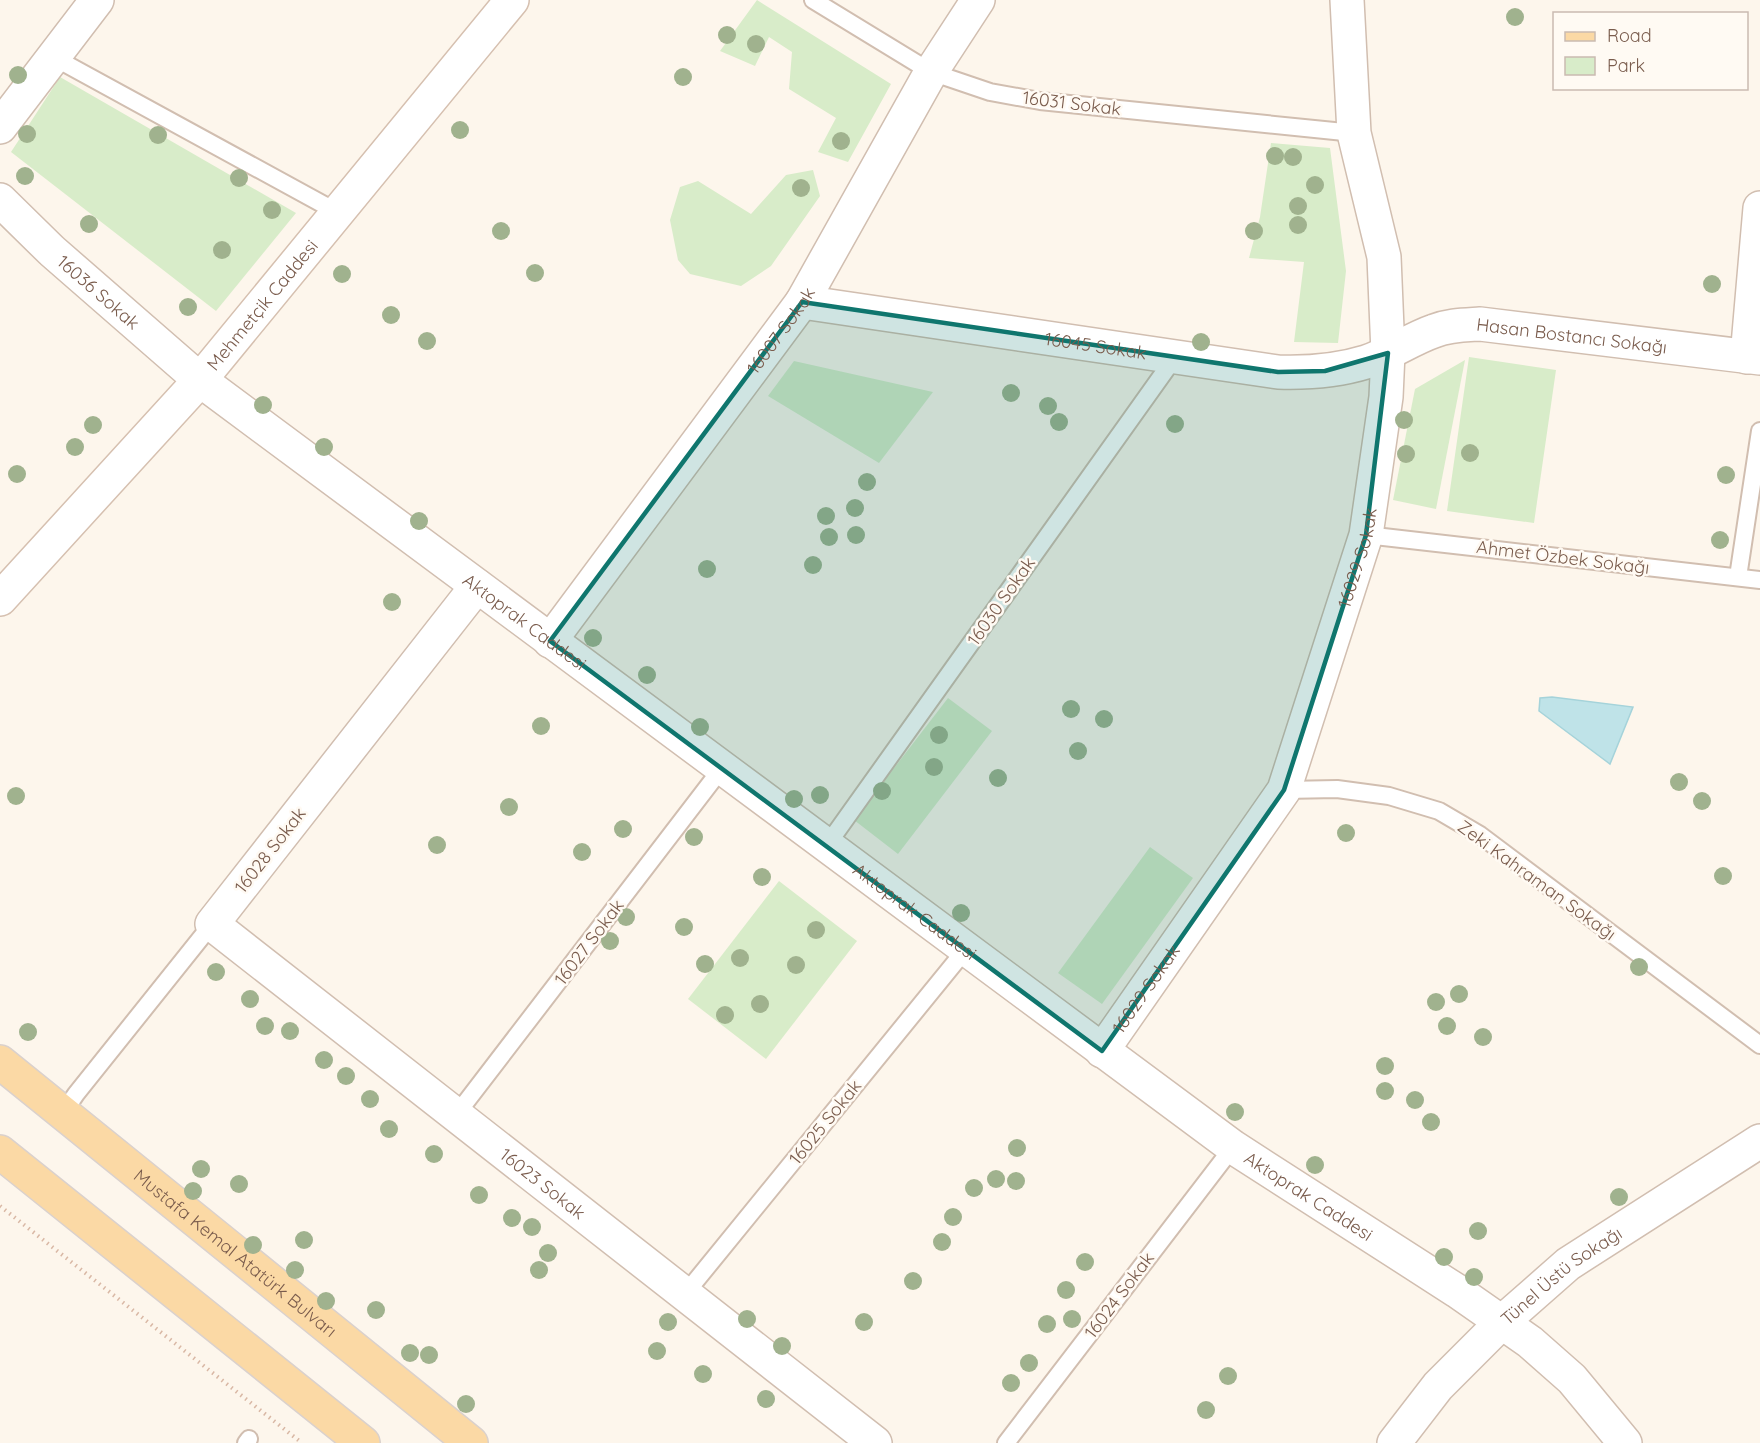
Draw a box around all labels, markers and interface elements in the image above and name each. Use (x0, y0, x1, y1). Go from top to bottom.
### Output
legend (1553, 12, 1748, 90)
text: Road (1607, 24, 1652, 47)
text: Park (1607, 54, 1645, 77)
street label: 16031 Sokak (1021, 86, 1123, 120)
street label: Mehmetçik Caddesi (201, 235, 322, 375)
street label: 16036 Sokak (53, 250, 145, 334)
street label: 16007 Sokak (741, 283, 820, 378)
street label: Hasan Bostancı Sokağı (1475, 312, 1668, 358)
street label: 16045 Sokak (1043, 326, 1148, 364)
street label: 16029 Sokak (1332, 506, 1381, 611)
street label: Ahmet Özbek Sokağı (1475, 535, 1651, 579)
street label: 16030 Sokak (962, 552, 1040, 650)
street label: Aktoprak Caddesi (459, 568, 591, 675)
street label: 16028 Sokak (229, 802, 311, 898)
street label: Zeki Kahraman Sokağı (1453, 815, 1621, 945)
street label: Aktoprak Caddesi (849, 858, 982, 965)
street label: 16027 Sokak (549, 894, 629, 990)
street label: 16029 Sokak (1107, 940, 1184, 1038)
street label: 16025 Sokak (784, 1075, 866, 1169)
street label: 16023 Sokak (496, 1143, 591, 1224)
street label: Aktoprak Caddesi (1240, 1146, 1377, 1246)
street label: Mustafa Kemal Atatürk Bulvarı (129, 1164, 342, 1342)
street label: Tünel Üstü Sokağı (1496, 1221, 1626, 1330)
street label: 16024 Sokak (1079, 1247, 1159, 1343)

